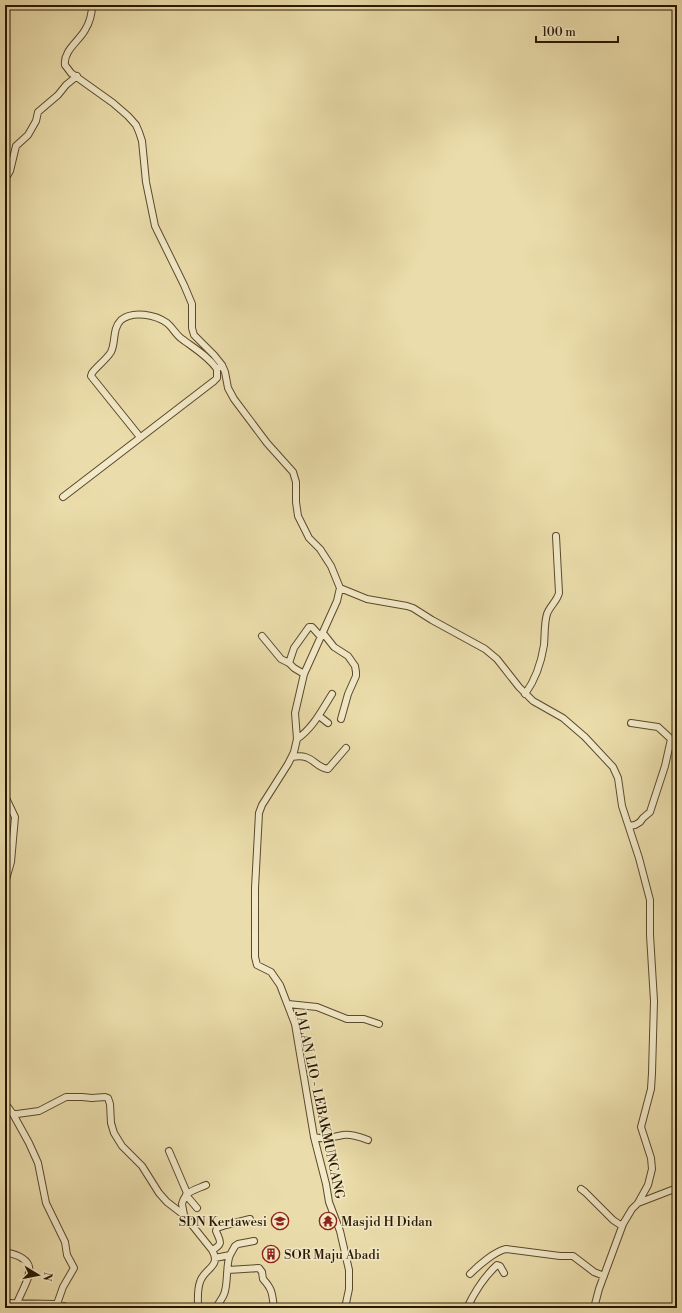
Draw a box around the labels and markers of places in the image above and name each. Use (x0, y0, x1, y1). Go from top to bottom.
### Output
school or university icon: SDN Kertawesi (270, 1211, 290, 1231)
temple icon: Masjid H Didan (318, 1211, 338, 1231)
place label: SDN Kertawesi (179, 1214, 267, 1230)
place label: Masjid H Didan (341, 1214, 433, 1230)
building icon: SOR Maju Abadi (261, 1244, 281, 1264)
place label: SOR Maju Abadi (284, 1247, 380, 1263)

